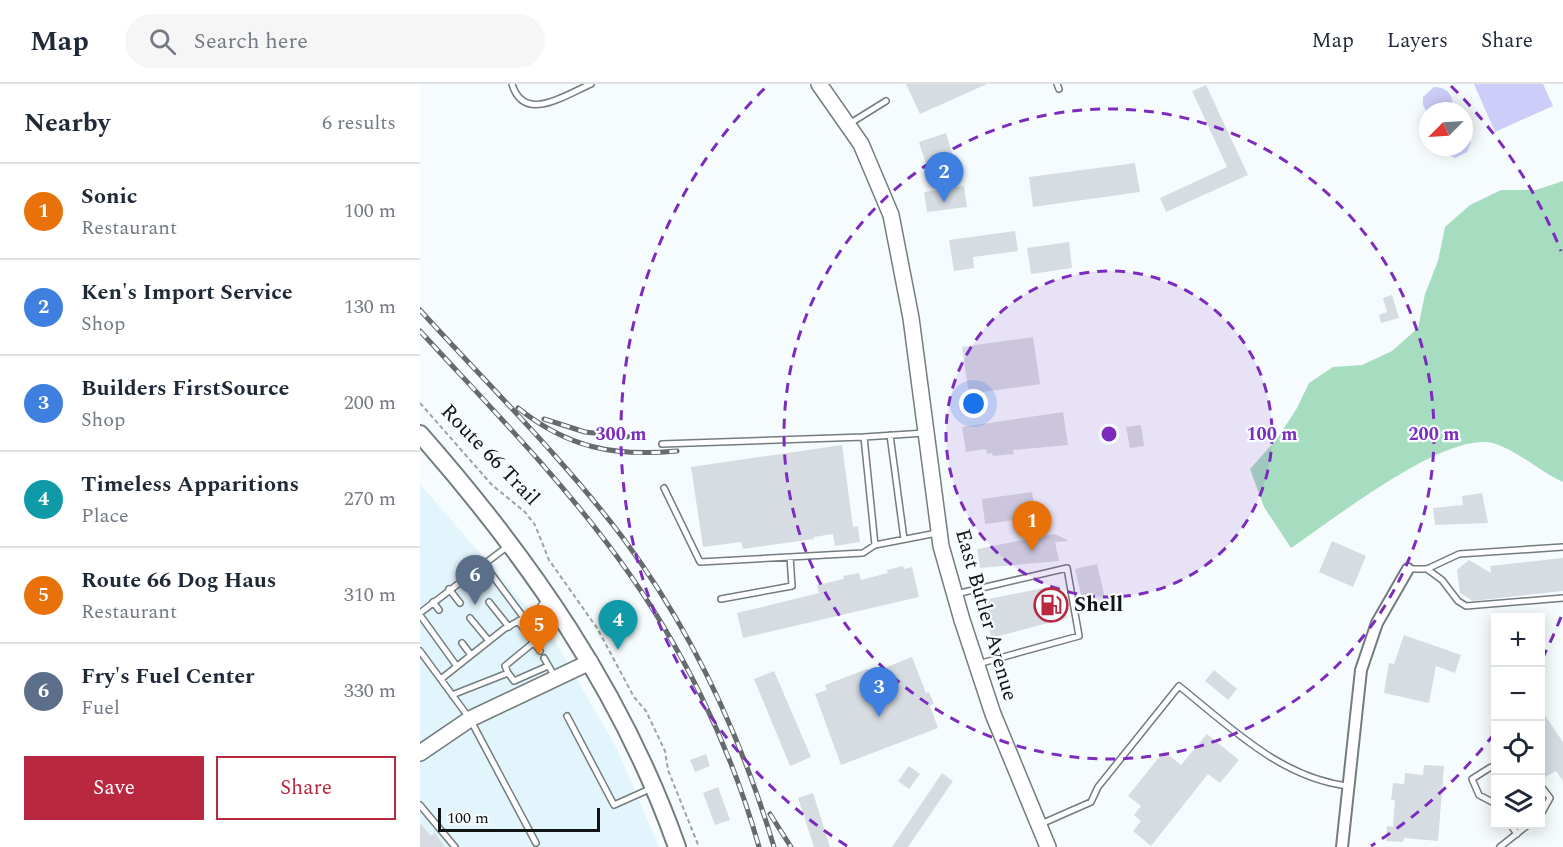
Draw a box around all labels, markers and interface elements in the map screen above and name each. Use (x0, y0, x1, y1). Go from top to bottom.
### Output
search box (125, 14, 545, 68)
text: Map (30, 20, 89, 63)
icon: search (146, 25, 179, 58)
text: Search here (194, 25, 308, 58)
text: Map (1312, 25, 1354, 57)
text: Layers (1387, 25, 1448, 57)
text: Share (1481, 25, 1533, 57)
north arrow (1419, 102, 1473, 156)
text: Nearby (24, 103, 110, 143)
text: 6 results (322, 108, 396, 138)
pin: 2 (924, 152, 964, 202)
text: Sonic (81, 180, 137, 213)
text: 1 (38, 196, 49, 226)
text: 100 m (344, 196, 396, 226)
text: Restaurant (81, 213, 177, 243)
text: Ken's Import Service (81, 276, 293, 309)
text: 2 (38, 292, 49, 322)
text: 130 m (344, 292, 396, 322)
text: Shop (81, 309, 125, 339)
text: Builders FirstSource (81, 372, 289, 405)
text: 3 (38, 388, 49, 418)
text: 200 m (344, 388, 396, 418)
your location (959, 389, 988, 418)
street label: Route 66 Trail (433, 397, 547, 513)
text: Shop (81, 405, 125, 435)
text: 300 m (595, 421, 647, 448)
text: 100 m (1246, 421, 1298, 448)
text: 200 m (1408, 421, 1460, 448)
centre of rings (1099, 424, 1119, 444)
text: Timeless Apparitions (81, 468, 299, 501)
text: 4 (38, 484, 49, 514)
text: 270 m (344, 484, 396, 514)
text: Place (81, 501, 129, 531)
pin: 1 (1012, 502, 1052, 551)
street label: East Butler Avenue (946, 525, 1026, 705)
pin: 6 (456, 556, 494, 605)
text: Route 66 Dog Haus (81, 564, 276, 597)
text: 5 (38, 580, 49, 610)
text: 310 m (344, 580, 396, 610)
fuel station icon: Shell (1033, 587, 1069, 623)
place label: Shell (1074, 589, 1123, 621)
text: Restaurant (81, 597, 177, 627)
pin: 4 (598, 600, 638, 650)
pin: 5 (520, 606, 558, 655)
map controls (1491, 613, 1545, 829)
button: + (1491, 613, 1545, 667)
text: Fry's Fuel Center (81, 660, 254, 693)
button: − (1491, 667, 1545, 721)
pin: 3 (860, 668, 898, 717)
text: 6 (38, 676, 49, 706)
text: 330 m (344, 676, 396, 706)
text: Fuel (81, 693, 120, 723)
button: locate (1491, 721, 1545, 775)
button: Save (24, 756, 204, 820)
button: Share (216, 756, 396, 820)
button: layers (1491, 775, 1545, 829)
scale bar (438, 805, 600, 832)
text: 100 m (447, 806, 489, 830)

